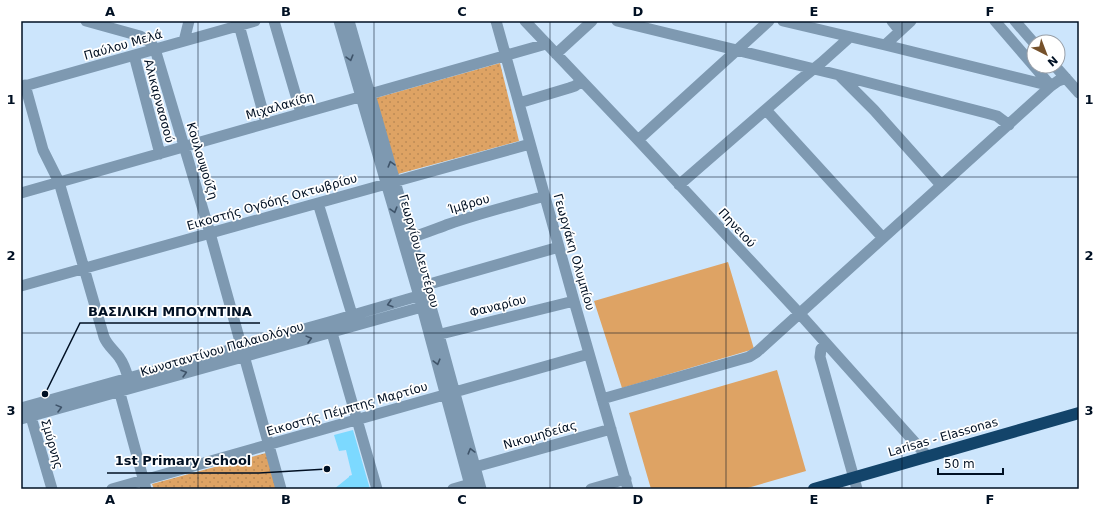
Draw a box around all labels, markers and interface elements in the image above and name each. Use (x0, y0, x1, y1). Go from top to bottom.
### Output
text: A (105, 4, 115, 19)
text: B (281, 4, 291, 19)
text: C (457, 4, 467, 19)
text: D (633, 4, 644, 19)
text: E (810, 4, 818, 19)
text: F (986, 4, 994, 19)
street label: Παύλου Μελά (82, 27, 164, 63)
north arrow (1026, 34, 1066, 74)
text: N (1045, 53, 1060, 69)
one-way arrow (345, 55, 354, 62)
street label: Αλικαρνασσού (141, 58, 177, 144)
street label: Μιχαλακίδη (244, 90, 316, 122)
text: 1 (6, 92, 16, 107)
text: 1 (1084, 92, 1094, 107)
street label: Κουλουψούζη (184, 121, 220, 201)
one-way arrow (387, 161, 396, 168)
street label: Εικοστής Ογδόης Οκτωβρίου (185, 171, 359, 233)
street label: Ίμβρου (446, 191, 491, 217)
street label: Γεωργάκη Ολυμπίου (551, 192, 597, 312)
street label: Γεωργίου Δευτέρου (396, 193, 442, 309)
street label: Πηνειού (715, 206, 759, 250)
one-way arrow (389, 207, 398, 214)
text: 2 (6, 248, 16, 263)
text: 2 (1084, 248, 1094, 263)
street label: Φαναρίου (468, 292, 528, 320)
callout: ΒΑΣΙΛΙΚΗ ΜΠΟΥΝΤΙΝΑ (80, 298, 260, 323)
one-way arrow (387, 299, 394, 308)
text: ΒΑΣΙΛΙΚΗ ΜΠΟΥΝΤΙΝΑ (88, 304, 252, 319)
street label: Κωνσταντίνου Παλαιολόγου (139, 319, 305, 379)
one-way arrow (306, 335, 312, 343)
one-way arrow (432, 359, 441, 366)
one-way arrow (180, 369, 187, 378)
street label: Εικοστής Πέμπτης Μαρτίου (265, 379, 429, 439)
text: 3 (6, 403, 16, 418)
text: 3 (1084, 403, 1094, 418)
one-way arrow (55, 404, 62, 413)
street label: Larisas - Elassonas (887, 415, 999, 459)
street label: Σμύρνης (38, 417, 66, 471)
street label: Νικομηδείας (502, 418, 578, 452)
callout: 1st Primary school (107, 448, 259, 473)
one-way arrow (467, 448, 476, 455)
scale bar (938, 450, 1003, 476)
text: 1st Primary school (115, 453, 251, 468)
text: 50 m (944, 457, 975, 471)
text: A (105, 492, 115, 507)
text: B (281, 492, 291, 507)
text: C (457, 492, 467, 507)
text: D (633, 492, 644, 507)
text: E (810, 492, 818, 507)
text: F (986, 492, 994, 507)

